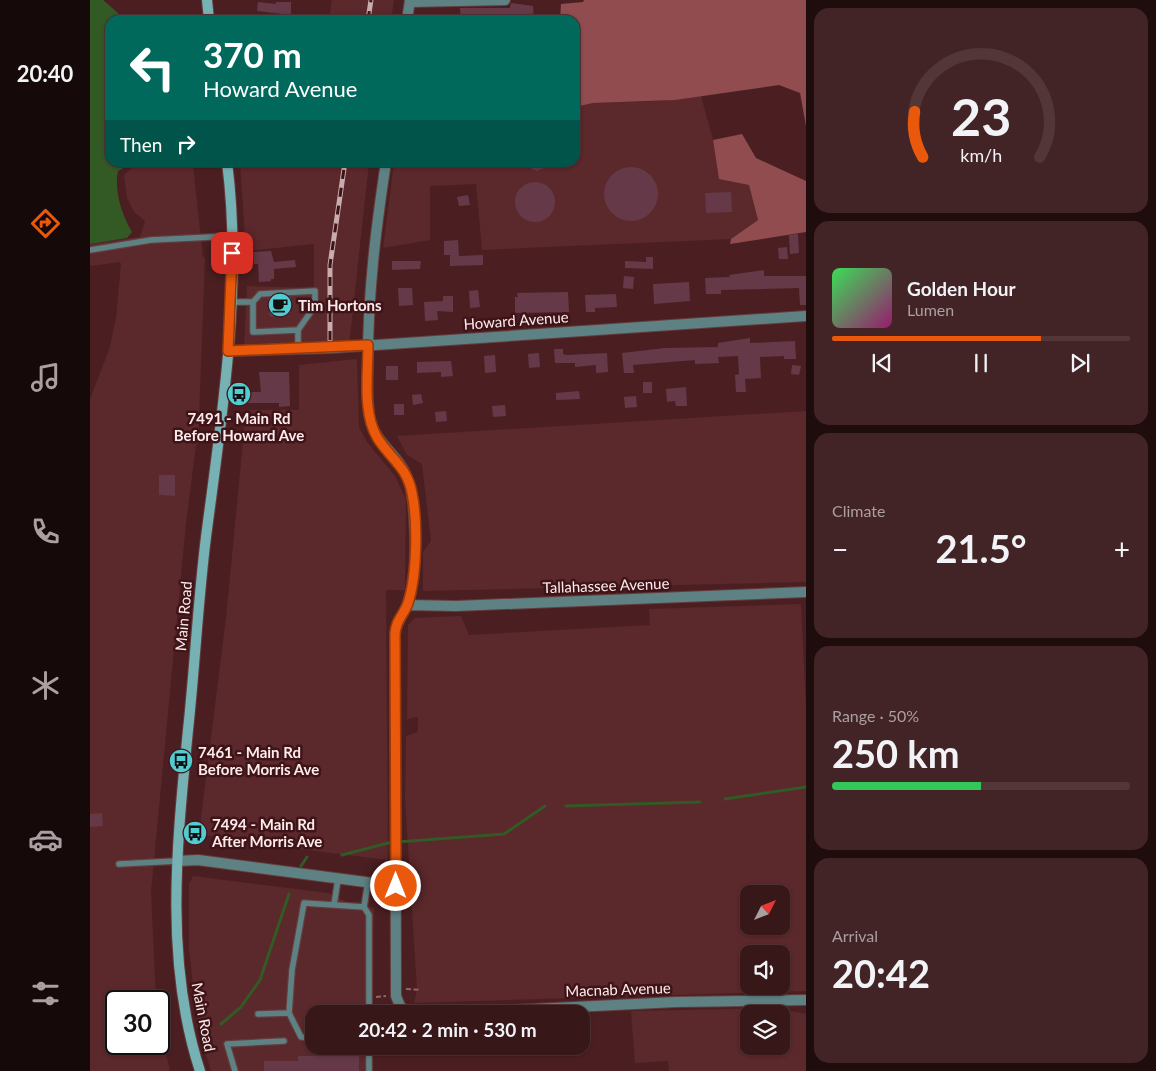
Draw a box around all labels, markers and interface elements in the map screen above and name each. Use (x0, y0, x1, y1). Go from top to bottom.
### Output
text: 370 m (203, 33, 302, 75)
icon: left (120, 35, 185, 100)
text: 20:40 (17, 60, 73, 87)
text: Howard Avenue (203, 75, 357, 102)
text: 23 (951, 85, 1011, 147)
icon: right (172, 130, 200, 158)
text: Then (120, 133, 162, 156)
text: km/h (960, 144, 1002, 166)
icon: directions (28, 206, 63, 241)
pin (211, 232, 253, 274)
icon: arrive (218, 239, 246, 267)
text: Golden Hour (907, 277, 1016, 300)
cafe icon: Tim Hortons (267, 292, 293, 318)
place label: Tim Hortons (298, 296, 382, 314)
text: Lumen (907, 300, 954, 319)
street label: Howard Avenue (463, 307, 569, 333)
icon: previous (868, 349, 896, 377)
icon: pause (967, 349, 995, 377)
icon: next (1066, 349, 1094, 377)
icon: music (28, 360, 63, 395)
bus stop icon: 7491 - Main Rd Before Howard Ave (226, 381, 252, 407)
place label: 7491 - Main Rd Before Howard Ave (174, 409, 304, 444)
text: Climate (832, 501, 885, 520)
icon: phone (28, 514, 63, 549)
text: 21.5° (936, 525, 1026, 571)
text: − (832, 532, 848, 566)
text: + (1114, 532, 1130, 566)
street label: Tallahassee Avenue (542, 574, 670, 596)
street label: Main Road (171, 580, 195, 652)
icon: climate (28, 668, 63, 703)
text: Range · 50% (832, 706, 919, 725)
text: 250 km (832, 730, 960, 776)
place label: 7461 - Main Rd Before Morris Ave (198, 743, 319, 778)
bus stop icon: 7461 - Main Rd Before Morris Ave (168, 748, 194, 774)
place label: 7494 - Main Rd After Morris Ave (211, 815, 322, 850)
bus stop icon: 7494 - Main Rd After Morris Ave (182, 820, 208, 846)
icon: car (28, 822, 63, 857)
position arrow (369, 859, 421, 911)
north arrow (740, 885, 790, 935)
map controls (740, 885, 790, 1055)
text: Arrival (832, 926, 878, 945)
button: sound (740, 945, 790, 995)
text: 20:42 (832, 950, 930, 996)
icon: filters (28, 976, 63, 1011)
street label: Macnab Avenue (565, 978, 671, 1000)
street label: Main Road (188, 981, 220, 1053)
speed limit sign: 30 (105, 990, 170, 1055)
button: layers (740, 1005, 790, 1055)
text: 20:42 · 2 min · 530 m (358, 1018, 537, 1041)

